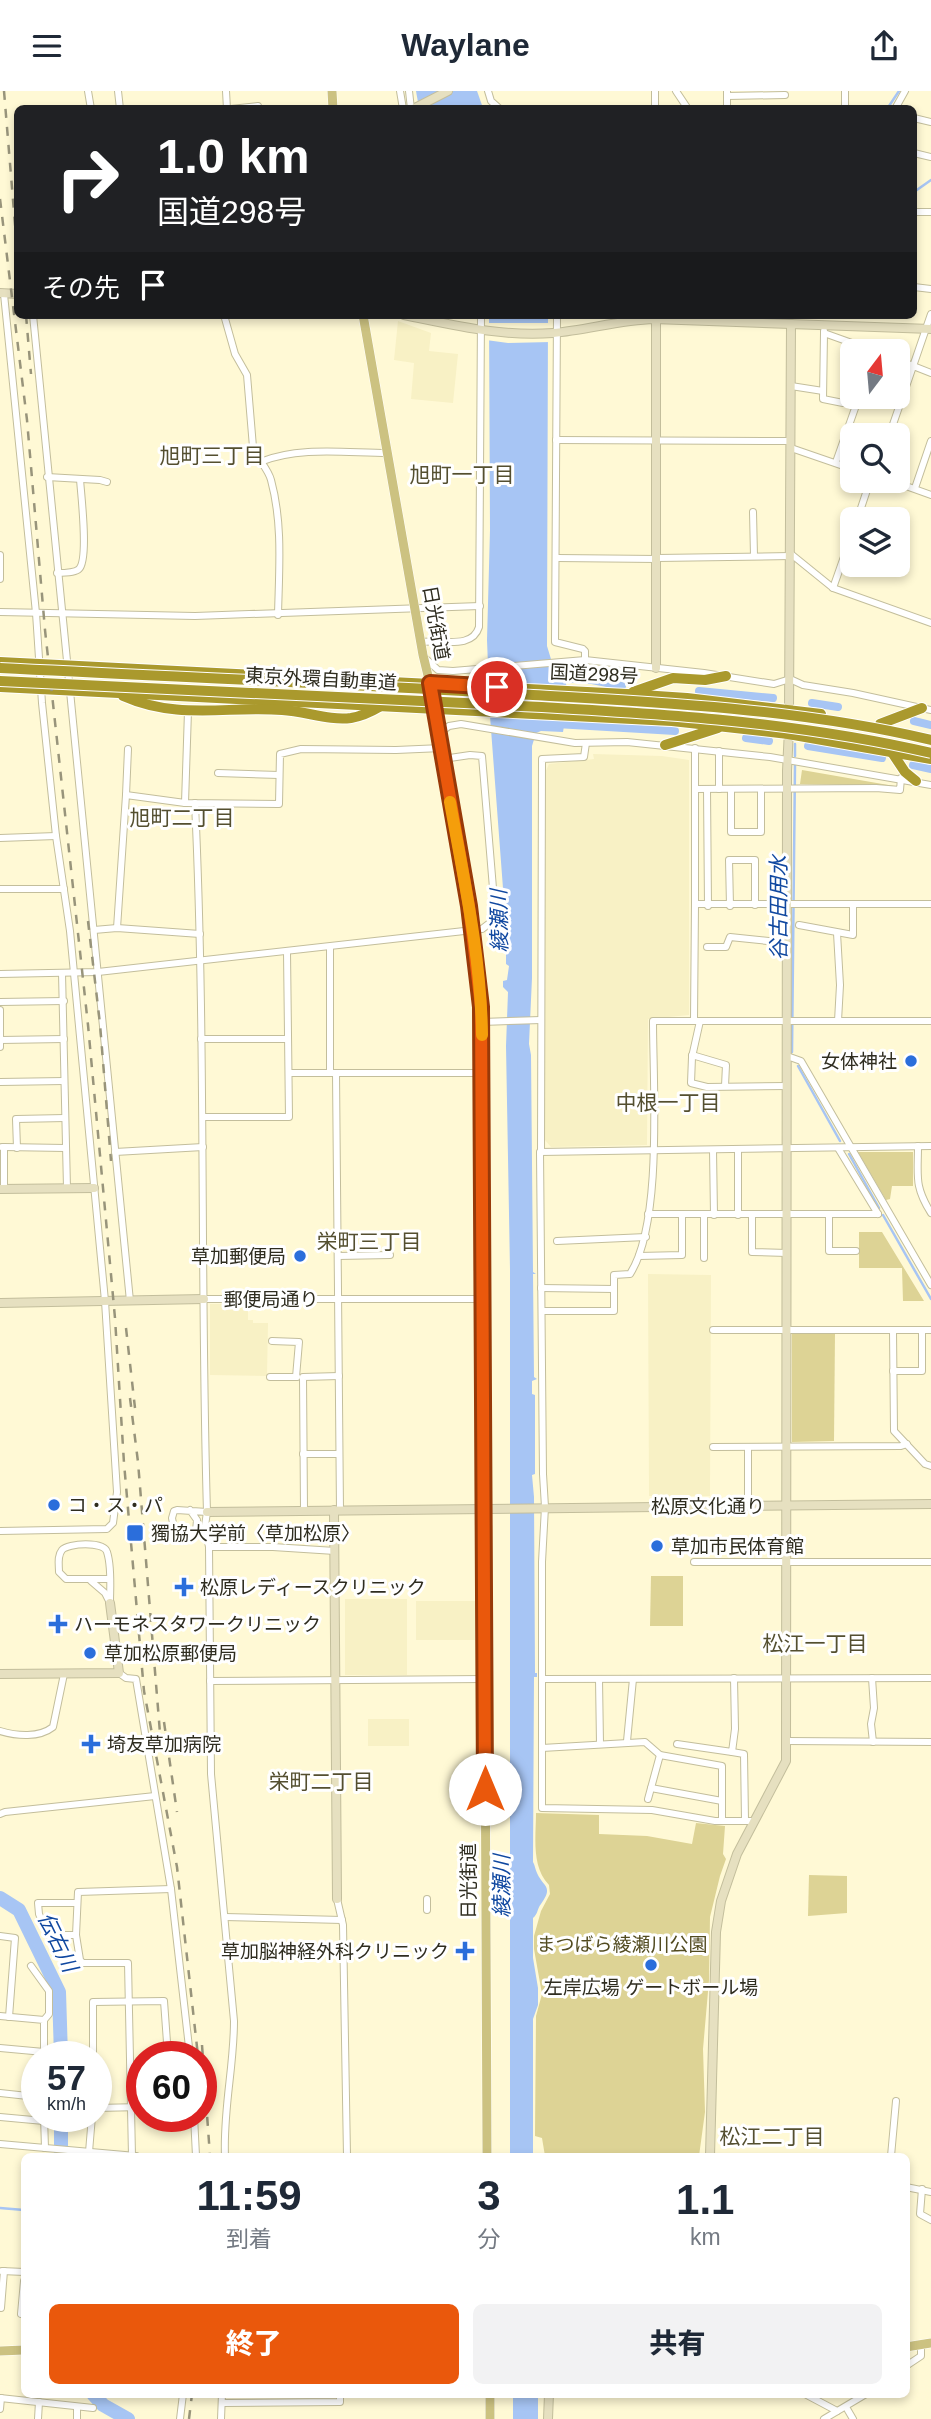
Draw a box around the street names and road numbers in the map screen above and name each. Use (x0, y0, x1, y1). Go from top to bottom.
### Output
street label: 日光街道 (419, 584, 453, 662)
street label: 国道298号 (549, 661, 639, 687)
street label: 東京外環自動車道 (245, 665, 397, 693)
street label: 郵便局通り (223, 1289, 319, 1310)
street label: 松原文化通り (651, 1496, 765, 1517)
street label: 日光街道 (458, 1843, 479, 1919)

